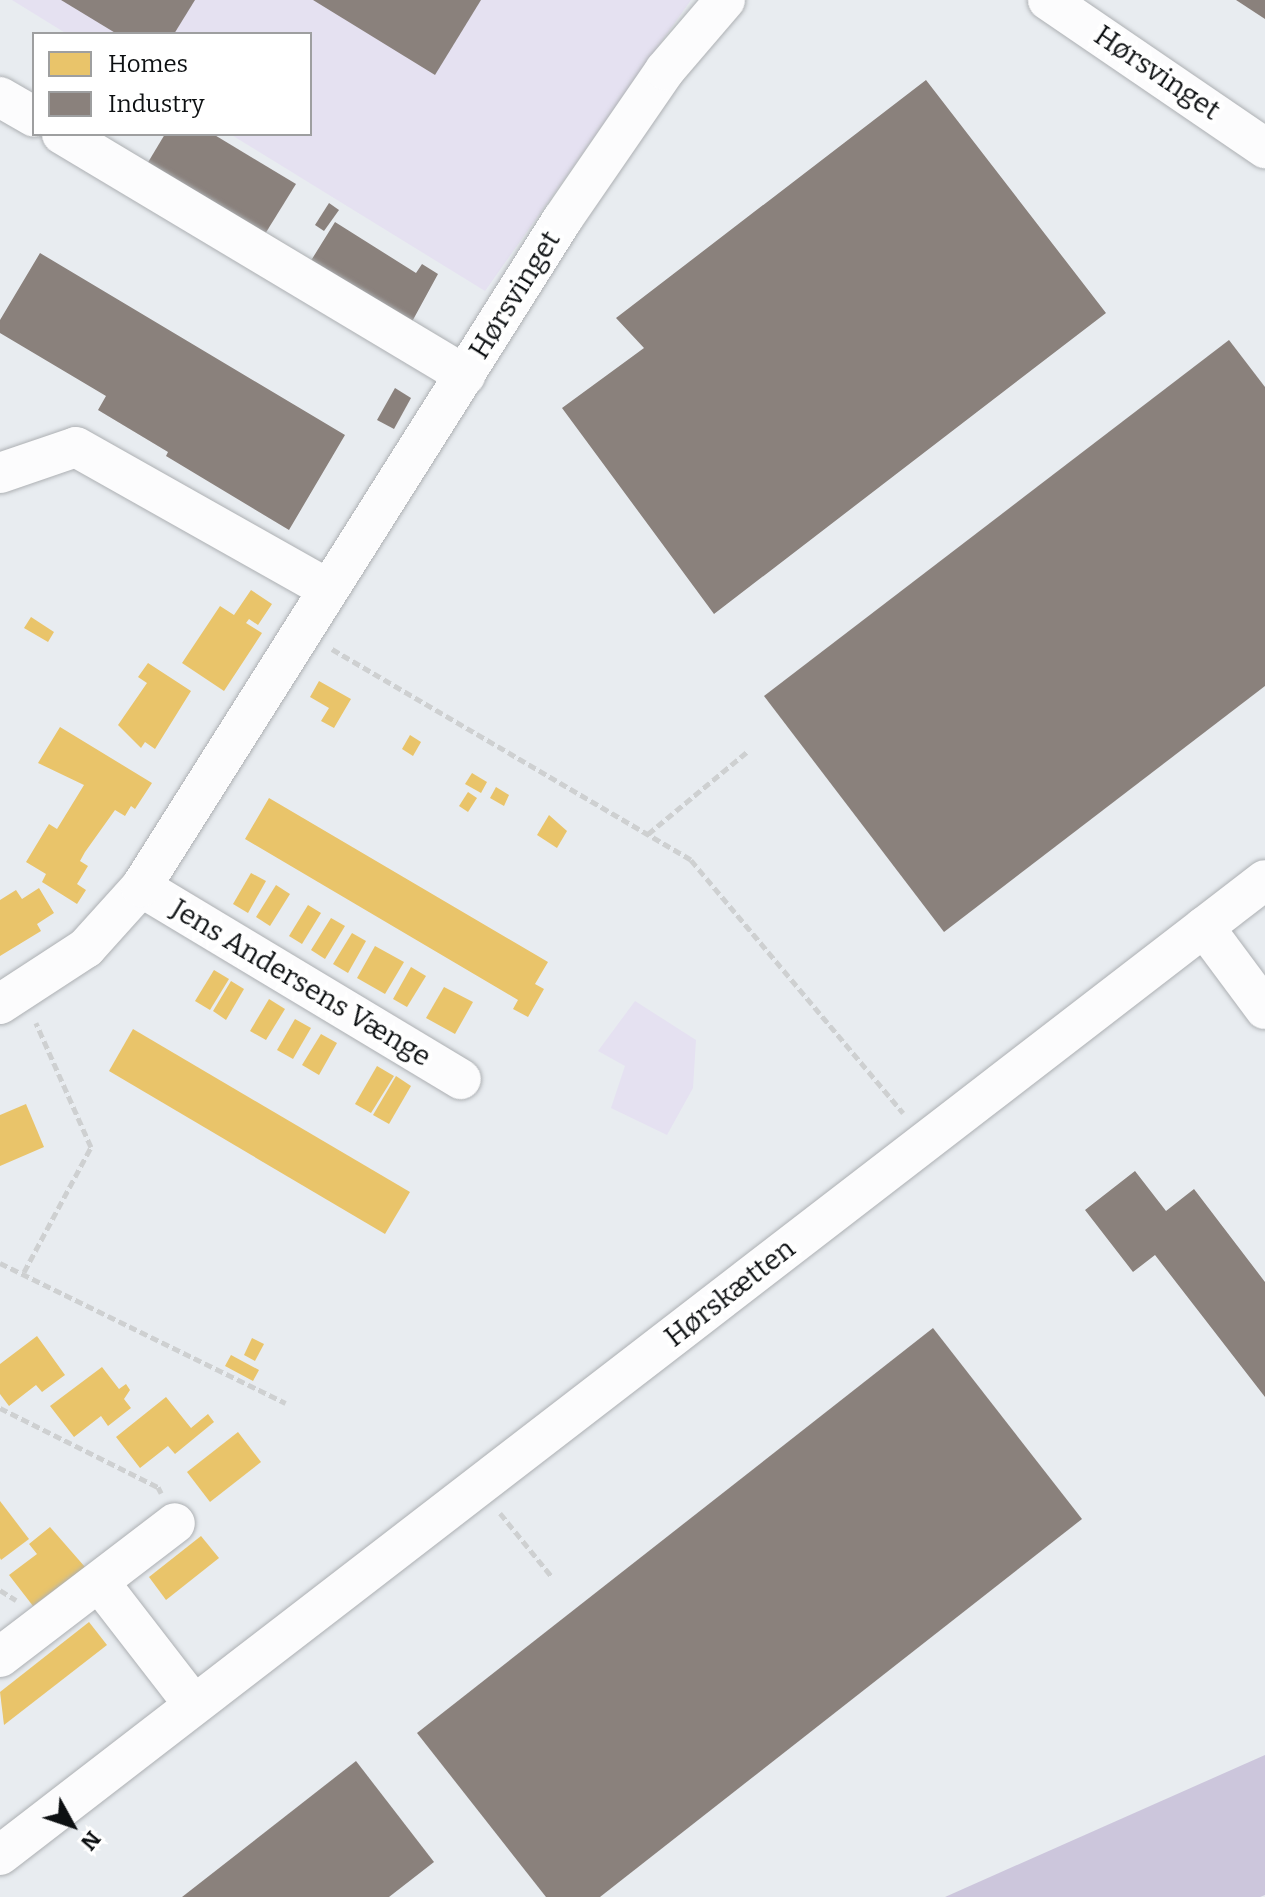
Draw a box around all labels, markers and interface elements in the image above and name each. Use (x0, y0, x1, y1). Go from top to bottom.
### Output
street label: Hørsvinget (1088, 19, 1226, 127)
legend (32, 32, 312, 136)
text: Homes (108, 50, 188, 78)
text: Industry (108, 90, 205, 118)
street label: Hørsvinget (463, 225, 567, 365)
street label: Jens Andersens Vænge (165, 892, 437, 1074)
street label: Hørskætten (658, 1232, 802, 1354)
north arrow (32, 1785, 112, 1865)
text: N (75, 1826, 107, 1856)

